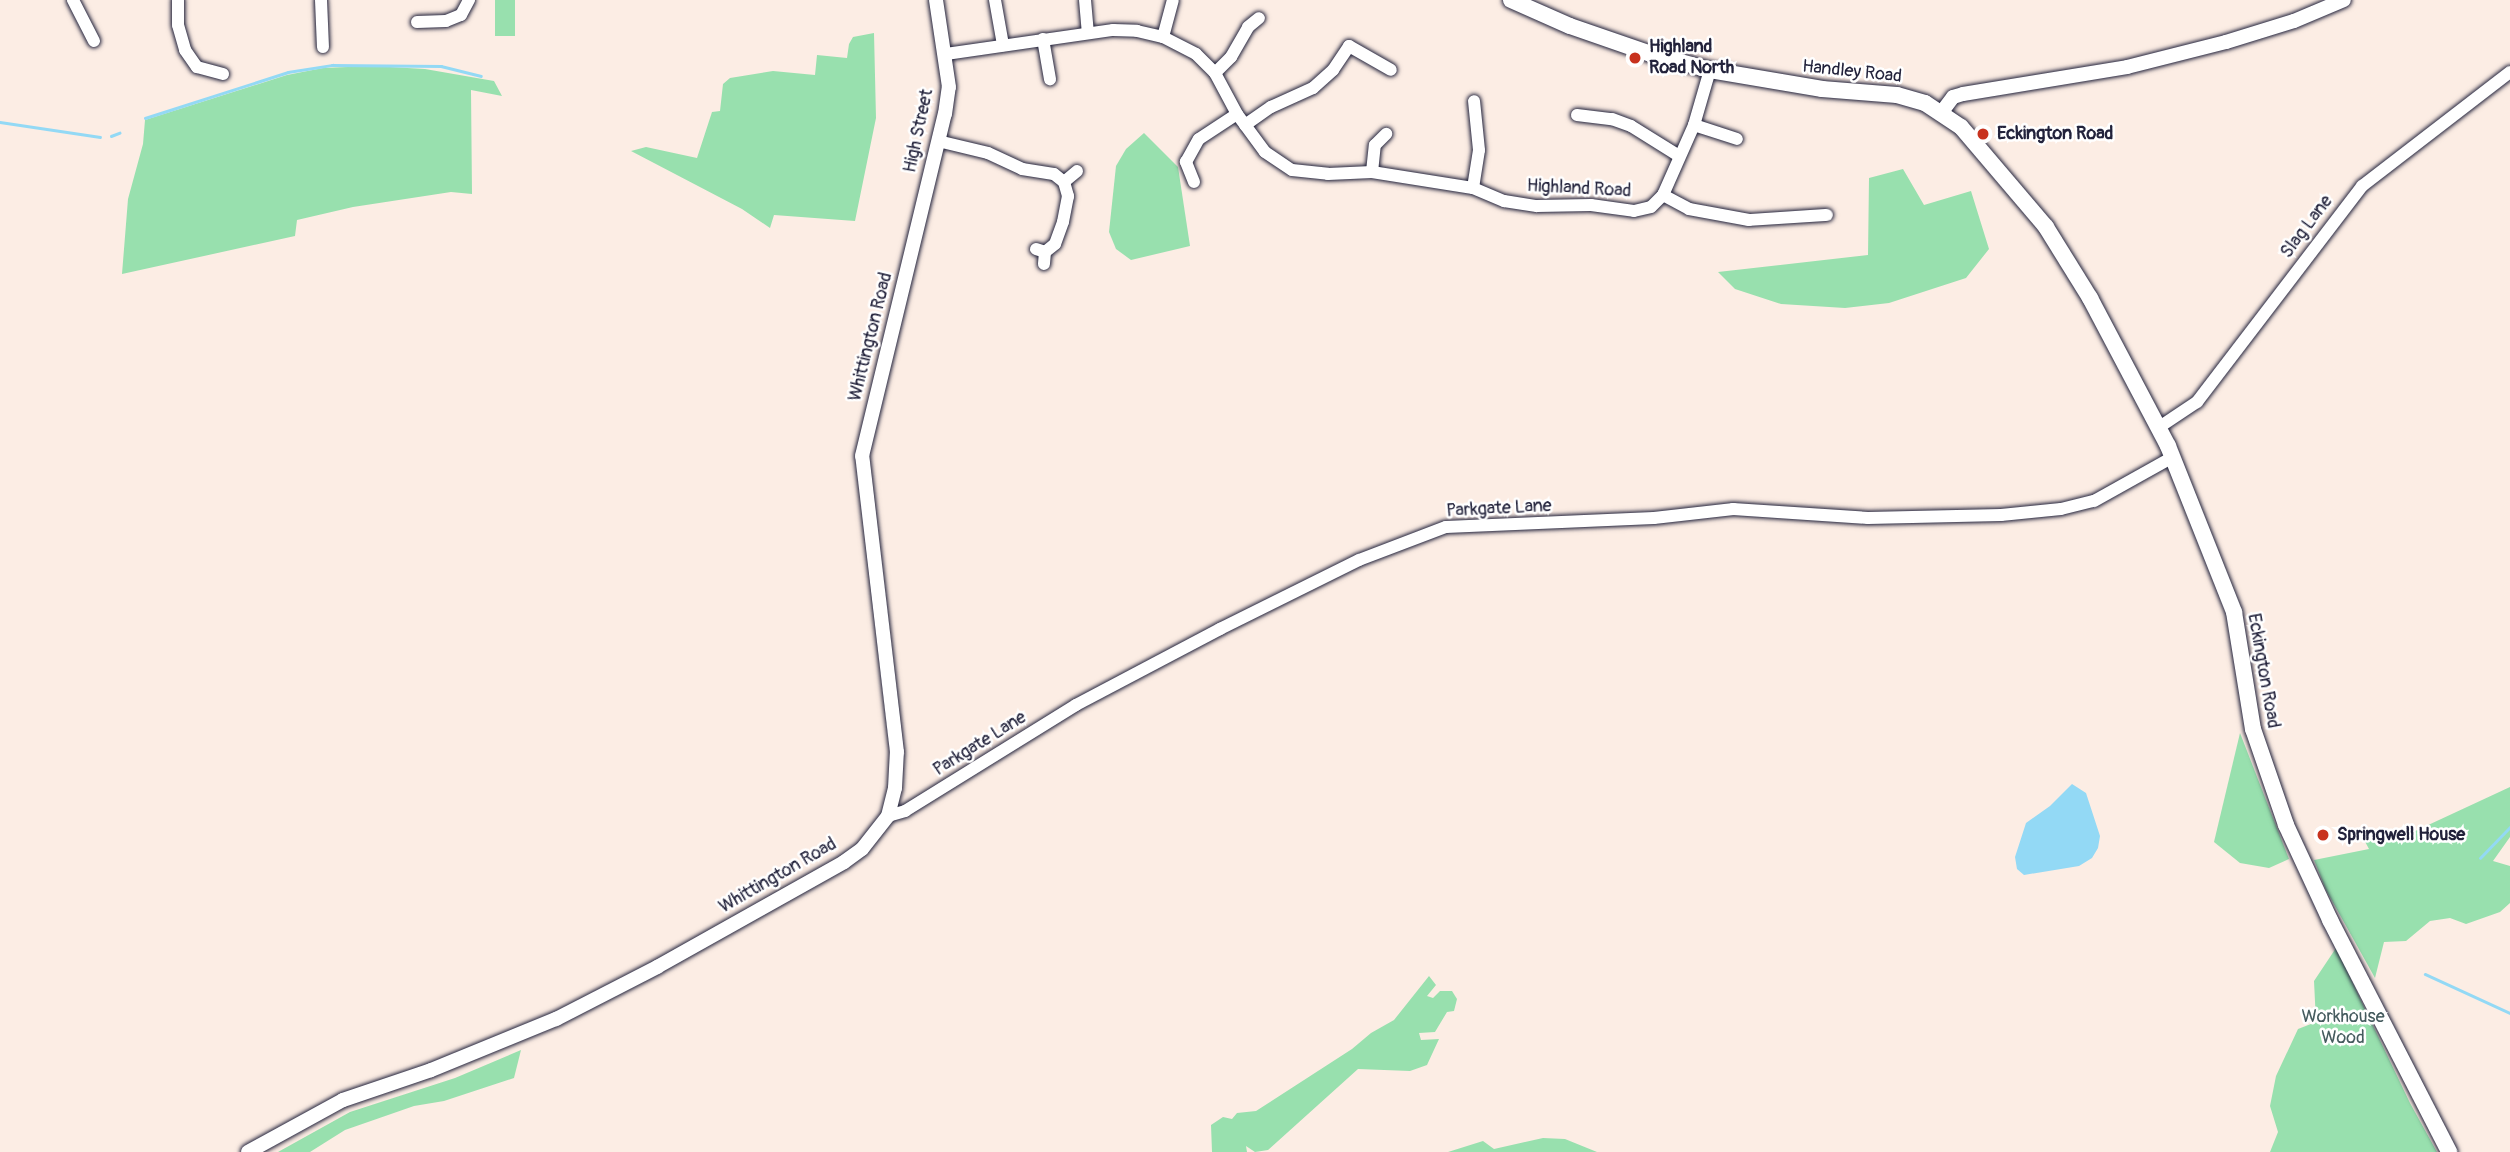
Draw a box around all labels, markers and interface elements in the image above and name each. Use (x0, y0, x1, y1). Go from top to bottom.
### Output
place label: Highland Road North (1649, 37, 1734, 80)
marker: Highland Road North (1627, 50, 1643, 66)
street label: Handley Road (1801, 56, 1903, 88)
street label: High Street (900, 87, 938, 175)
place label: Eckington Road (1997, 123, 2113, 145)
marker: Eckington Road (1975, 126, 1991, 142)
street label: Highland Road (1526, 175, 1632, 203)
street label: Slag Lane (2276, 191, 2338, 263)
street label: Whittington Road (845, 270, 897, 404)
street label: Parkgate Lane (1446, 495, 1552, 523)
street label: Eckington Road (2242, 612, 2284, 730)
street label: Parkgate Lane (930, 707, 1030, 781)
place label: Springwell House (2337, 824, 2465, 846)
marker: Springwell House (2315, 827, 2331, 843)
street label: Whittington Road (715, 834, 841, 918)
park label: Workhouse Wood (2301, 1007, 2385, 1050)

